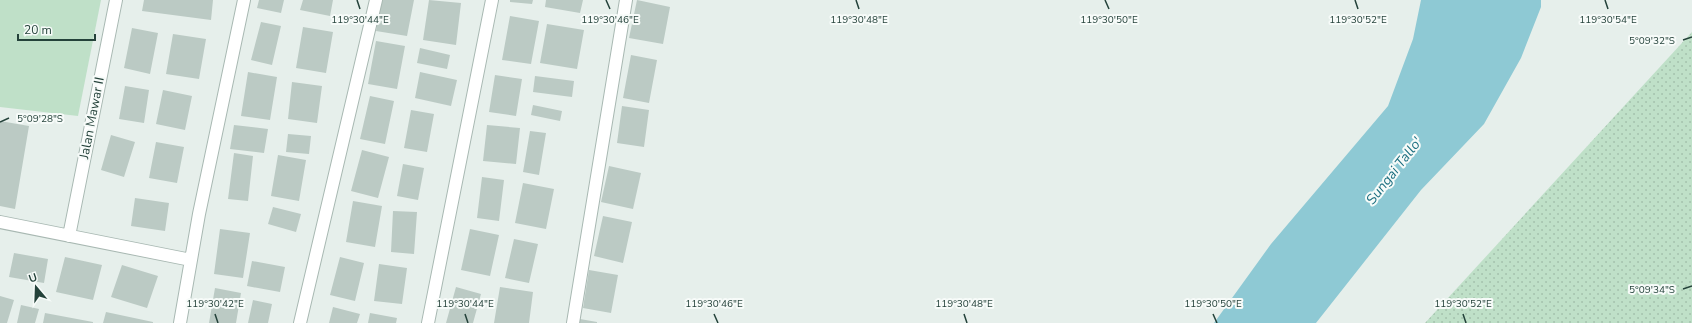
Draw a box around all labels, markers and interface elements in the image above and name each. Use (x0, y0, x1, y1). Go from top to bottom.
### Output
text: 119°30'44"E (331, 13, 389, 27)
text: 119°30'46"E (581, 13, 639, 27)
text: 119°30'48"E (830, 13, 888, 27)
text: 119°30'50"E (1080, 13, 1138, 27)
text: 119°30'52"E (1329, 13, 1387, 27)
text: 119°30'54"E (1579, 13, 1637, 27)
scale bar (18, 16, 95, 42)
text: 20 m (24, 22, 52, 38)
text: 5°09'32"S (1629, 34, 1675, 48)
street label: Jalan Mawar II (75, 76, 109, 161)
text: 5°09'28"S (17, 112, 63, 126)
water label: Sungai Tallo' (1362, 133, 1427, 209)
north arrow (16, 267, 56, 307)
text: U (27, 270, 39, 286)
text: 5°09'34"S (1629, 283, 1675, 297)
text: 119°30'42"E (186, 297, 244, 311)
text: 119°30'44"E (436, 297, 494, 311)
text: 119°30'46"E (685, 297, 743, 311)
text: 119°30'48"E (935, 297, 993, 311)
text: 119°30'50"E (1184, 297, 1242, 311)
text: 119°30'52"E (1434, 297, 1492, 311)

